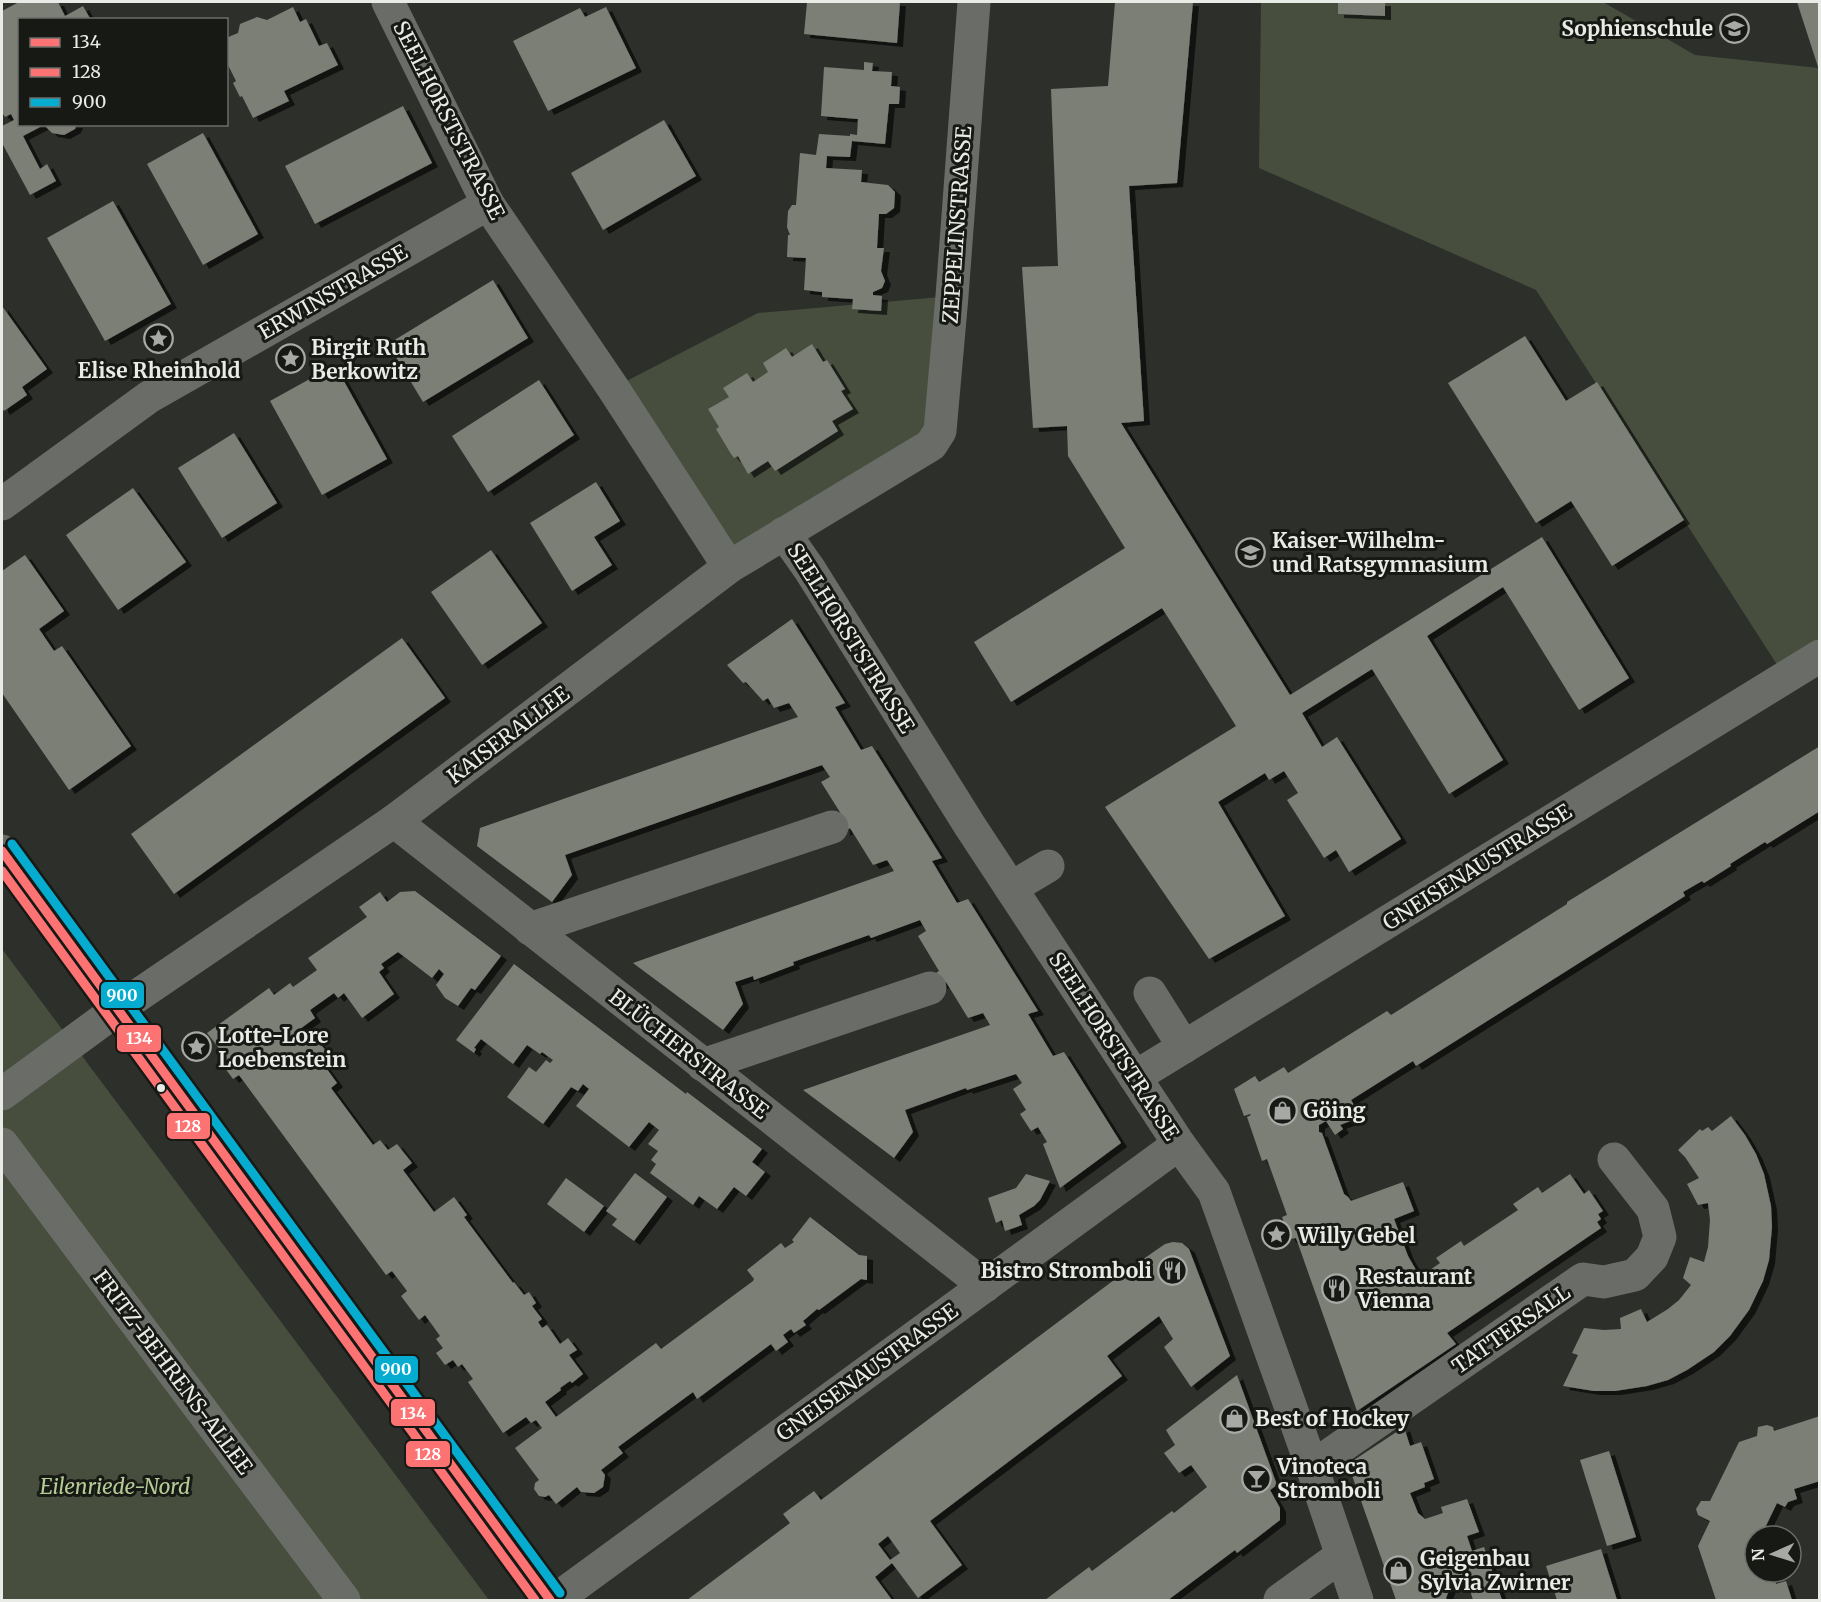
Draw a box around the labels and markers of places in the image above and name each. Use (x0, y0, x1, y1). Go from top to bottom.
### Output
school or university icon: Sophienschule (1718, 12, 1750, 44)
place label: Sophienschule (1561, 15, 1713, 42)
place icon: Elise Rheinhold (143, 323, 175, 355)
place label: Birgit Ruth Berkowitz (311, 334, 426, 385)
place icon: Birgit Ruth Berkowitz (274, 343, 306, 375)
place label: Elise Rheinhold (78, 357, 240, 384)
place label: Kaiser-Wilhelm- und Ratsgymnasium (1272, 527, 1488, 578)
school or university icon: Kaiser-Wilhelm- und Ratsgymnasium (1235, 536, 1267, 568)
place label: Lotte-Lore Loebenstein (218, 1022, 346, 1073)
place icon: Lotte-Lore Loebenstein (181, 1031, 213, 1063)
unlabelled marker (155, 1082, 167, 1094)
shop icon: Göing (1266, 1094, 1298, 1126)
place label: Göing (1303, 1097, 1366, 1124)
place icon: Willy Gebel (1261, 1219, 1293, 1251)
place label: Willy Gebel (1297, 1222, 1416, 1249)
restaurant icon: Bistro Stromboli (1157, 1254, 1189, 1286)
place label: Bistro Stromboli (980, 1257, 1152, 1284)
place label: Restaurant Vienna (1357, 1263, 1473, 1314)
restaurant icon: Restaurant Vienna (1321, 1272, 1353, 1304)
shop icon: Best of Hockey (1218, 1402, 1250, 1434)
place label: Best of Hockey (1255, 1405, 1410, 1432)
place label: Vinoteca Stromboli (1276, 1453, 1381, 1504)
bar icon: Vinoteca Stromboli (1240, 1462, 1272, 1494)
place label: Geigenbau Sylvia Zwirner (1420, 1545, 1571, 1596)
shop icon: Geigenbau Sylvia Zwirner (1383, 1554, 1415, 1586)

